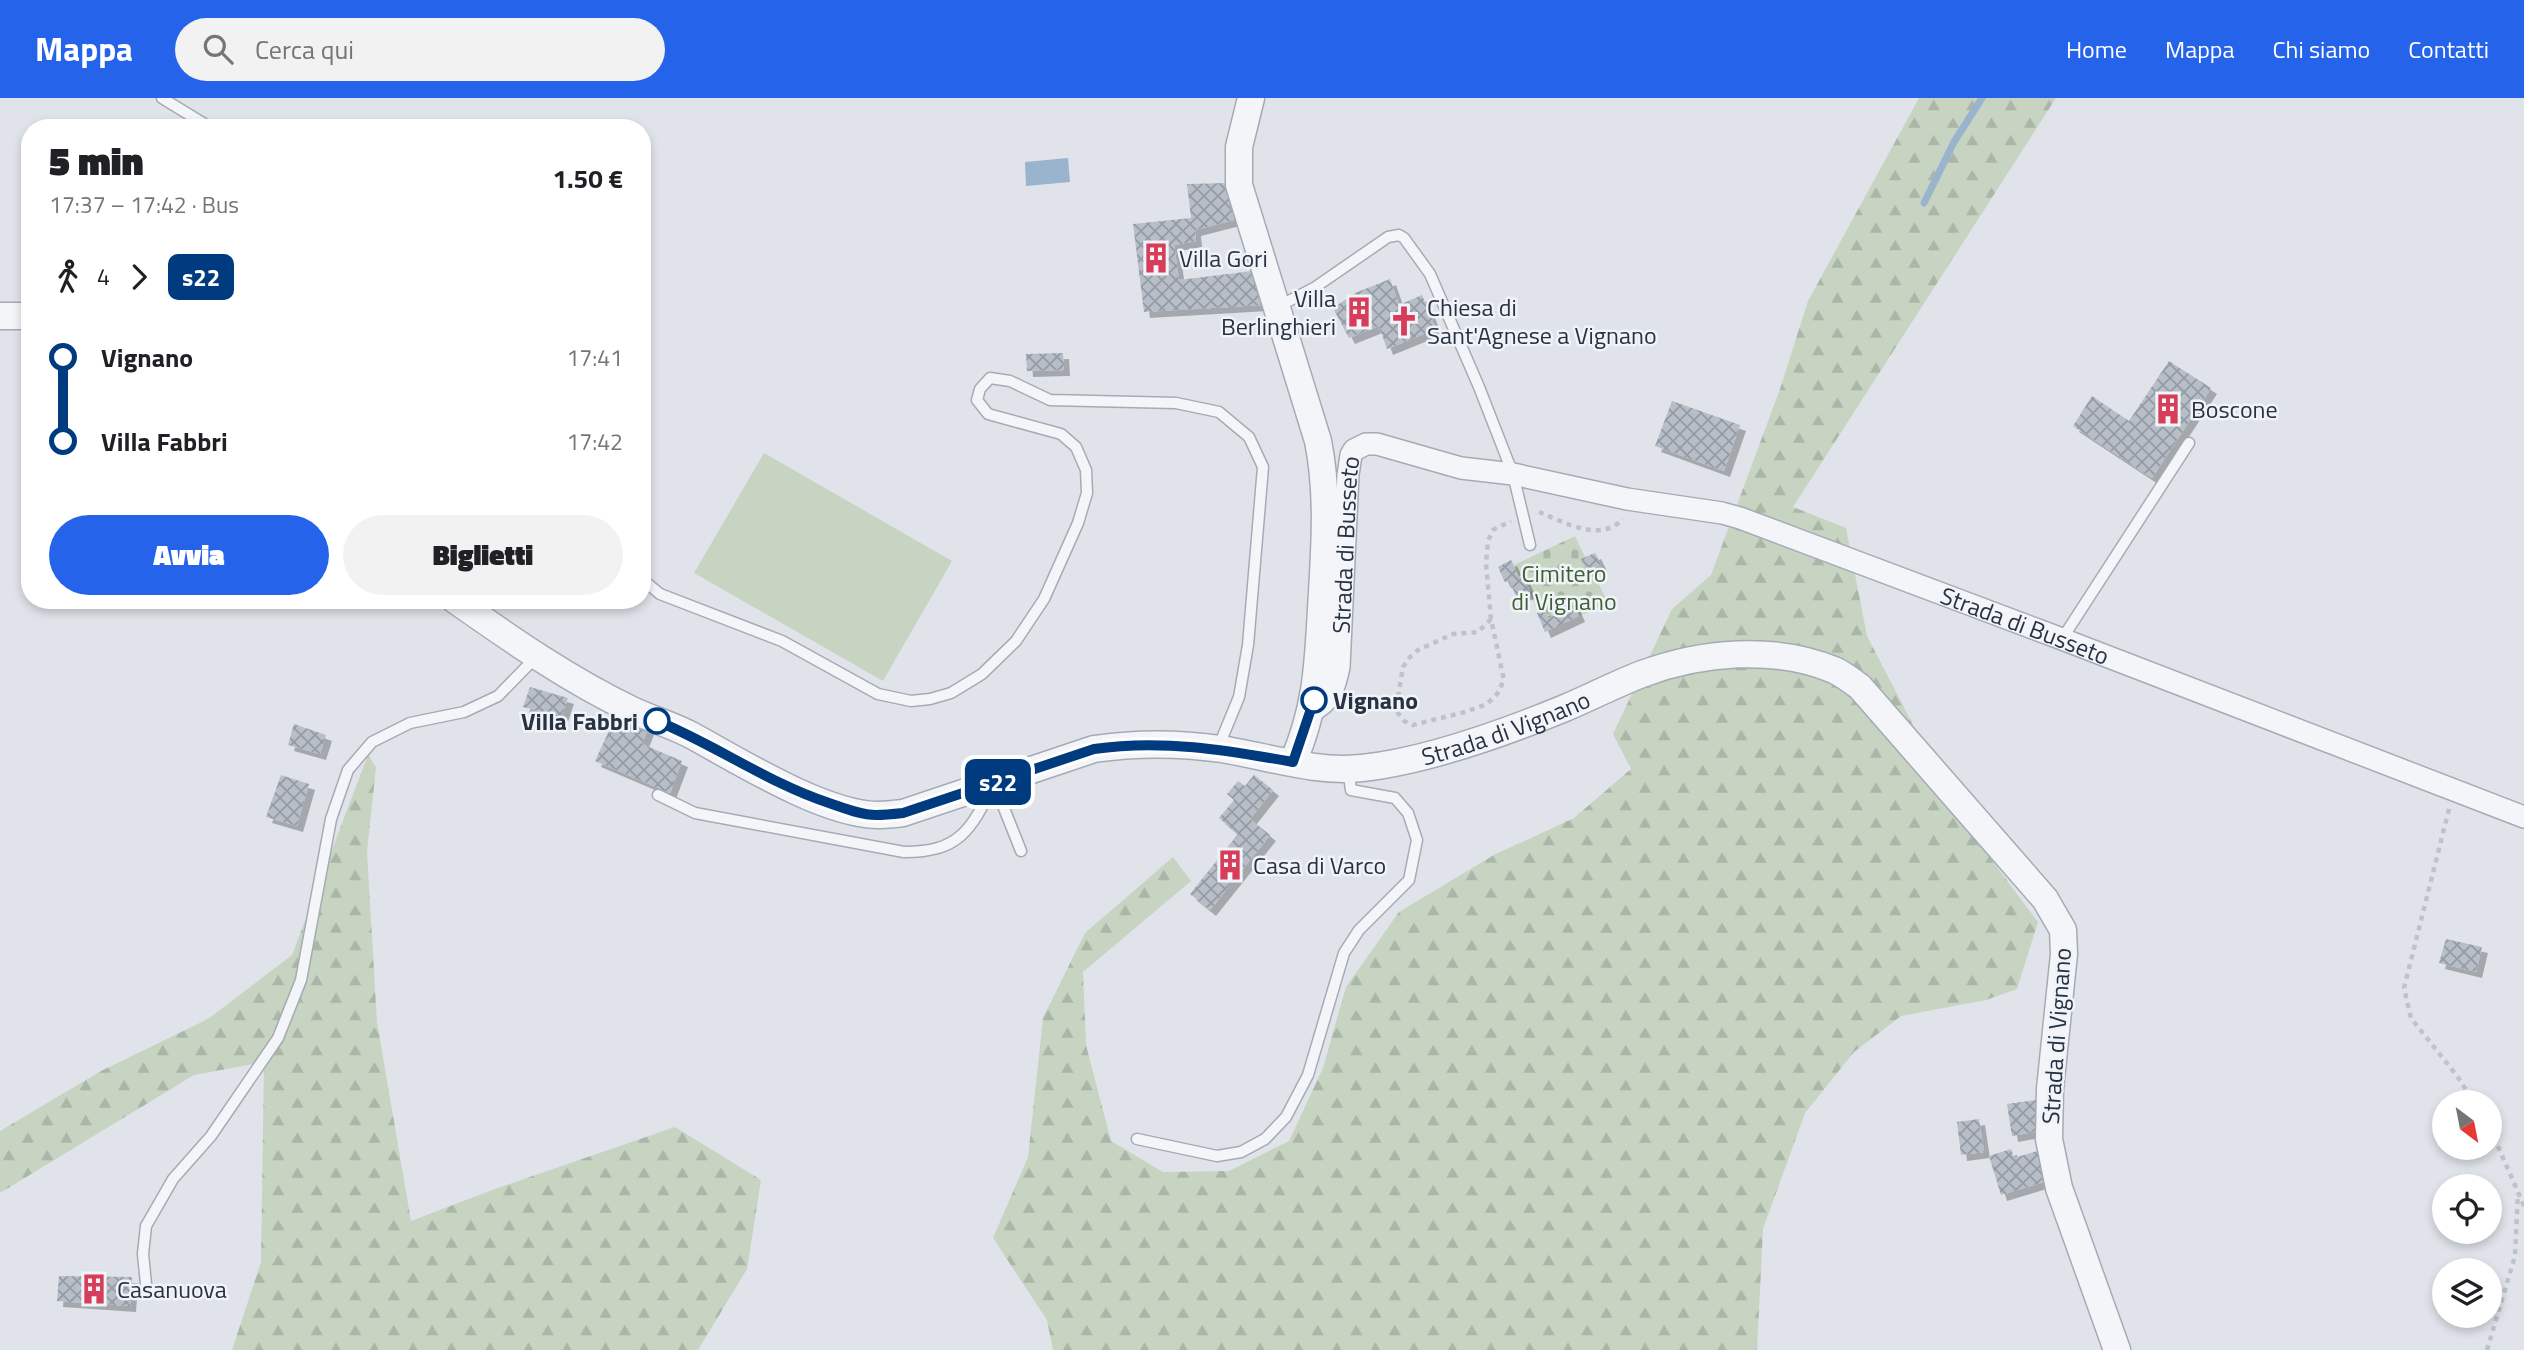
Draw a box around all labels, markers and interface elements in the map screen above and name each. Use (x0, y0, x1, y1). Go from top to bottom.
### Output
search box (175, 18, 665, 81)
text: Mappa (35, 24, 133, 74)
icon: search (199, 30, 237, 68)
text: Cerca qui (255, 30, 354, 69)
text: Home (2066, 31, 2127, 67)
text: Mappa (2165, 31, 2234, 67)
text: Chi siamo (2272, 31, 2370, 67)
text: Contatti (2408, 31, 2489, 67)
text: 5 min (49, 132, 143, 190)
text: 1.50 € (552, 159, 623, 198)
text: 17:37 – 17:42 · Bus (49, 187, 239, 222)
place label: Villa Gori (1179, 240, 1268, 276)
building icon: Villa Gori (1139, 241, 1173, 275)
icon: walk (49, 258, 87, 296)
icon: forward (120, 258, 158, 296)
text: 4 (97, 259, 110, 294)
text: s22 (182, 259, 220, 295)
place label: Villa Berlinghieri (1221, 280, 1336, 344)
place label: Chiesa di Sant'Agnese a Vignano (1427, 289, 1657, 353)
building icon: Villa Berlinghieri (1342, 295, 1376, 329)
church icon: Chiesa di Sant'Agnese a Vignano (1387, 304, 1421, 338)
text: Vignano (101, 338, 193, 377)
text: 17:41 (566, 340, 623, 375)
place label: Boscone (2191, 391, 2278, 427)
building icon: Boscone (2151, 392, 2185, 426)
text: Villa Fabbri (101, 422, 228, 461)
text: 17:42 (566, 424, 623, 459)
street label: Strada di Busseto (1323, 453, 1369, 635)
button: Avvia (49, 515, 329, 595)
button: Biglietti (343, 515, 623, 595)
park label: Cimitero di Vignano (1511, 555, 1617, 619)
street label: Strada di Busseto (1935, 577, 2115, 674)
street label: Strada di Vignano (1417, 681, 1596, 774)
place label: Vignano (1333, 682, 1418, 718)
marker: Vignano (1301, 687, 1327, 713)
place label: Villa Fabbri (521, 703, 638, 739)
marker: Villa Fabbri (644, 708, 670, 734)
line badge: s22 (958, 759, 1038, 805)
text: s22 (979, 764, 1017, 800)
place label: Casa di Varco (1253, 847, 1386, 883)
building icon: Casa di Varco (1213, 848, 1247, 882)
street label: Strada di Vignano (2032, 947, 2080, 1125)
north arrow (2432, 1090, 2502, 1160)
map controls (2432, 1090, 2502, 1328)
button: locate (2432, 1174, 2502, 1244)
button: layers (2432, 1258, 2502, 1328)
place label: Casanuova (117, 1271, 227, 1307)
building icon: Casanuova (77, 1272, 111, 1306)

